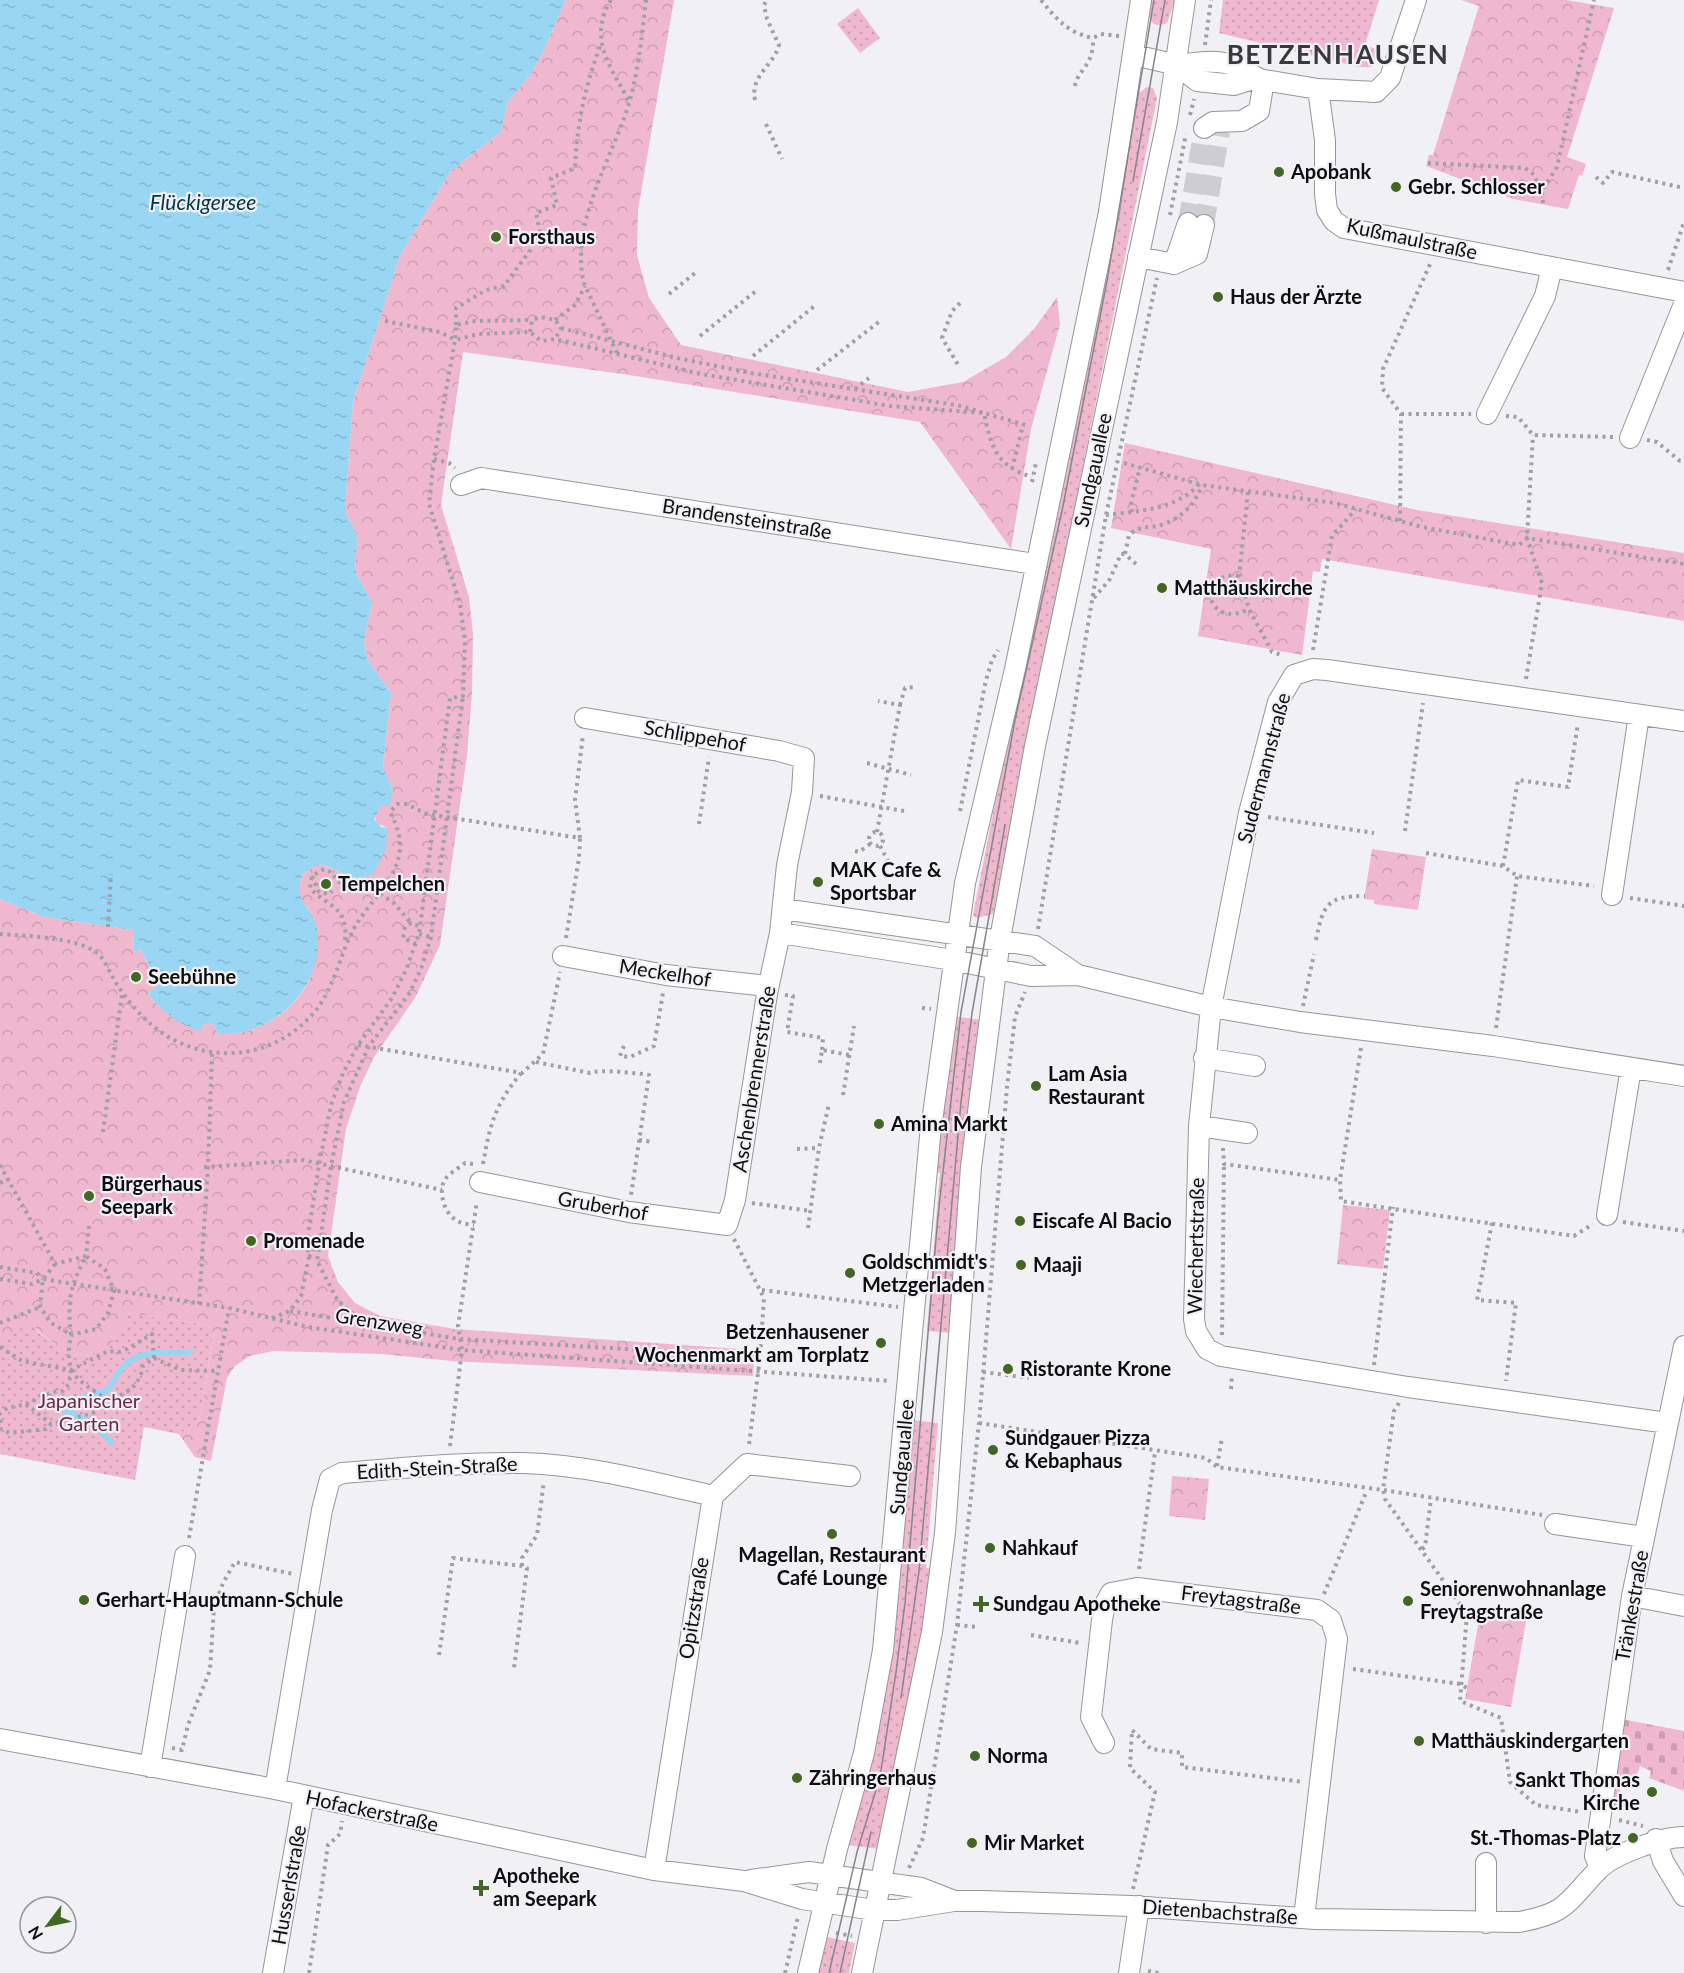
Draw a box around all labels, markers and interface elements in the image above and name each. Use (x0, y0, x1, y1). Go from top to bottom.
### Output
district label: BETZENHAUSEN (1227, 38, 1449, 70)
place label: Apobank (1290, 159, 1371, 183)
marker: Apobank (1272, 165, 1286, 179)
place label: Gebr. Schlosser (1408, 174, 1545, 198)
marker: Gebr. Schlosser (1389, 180, 1403, 194)
water label: Flückigersee (150, 189, 256, 214)
street label: Kußmaulstraße (1345, 212, 1480, 264)
place label: Forsthaus (508, 224, 595, 248)
marker: Forsthaus (489, 230, 503, 244)
place label: Haus der Ärzte (1230, 284, 1362, 308)
marker: Haus der Ärzte (1211, 290, 1225, 304)
street label: Sundgauallee (1068, 410, 1116, 529)
street label: Brandensteinstraße (661, 493, 834, 543)
place label: Matthäuskirche (1174, 575, 1313, 599)
marker: Matthäuskirche (1155, 581, 1169, 595)
street label: Sudermannstraße (1231, 690, 1295, 846)
street label: Schlippehof (642, 714, 748, 756)
place label: MAK Cafe & Sportsbar (830, 857, 942, 904)
place label: Tempelchen (338, 871, 445, 895)
marker: MAK Cafe & Sportsbar (811, 875, 825, 889)
marker: Tempelchen (319, 877, 333, 891)
street label: Meckelhof (618, 953, 713, 991)
place label: Seebühne (148, 964, 236, 988)
marker: Seebühne (129, 970, 143, 984)
street label: Aschenbrennerstraße (726, 984, 780, 1174)
place label: Lam Asia Restaurant (1048, 1061, 1145, 1108)
marker: Lam Asia Restaurant (1029, 1079, 1043, 1093)
place label: Amina Markt (890, 1111, 1008, 1135)
marker: Amina Markt (872, 1117, 886, 1131)
place label: Bürgerhaus Seepark (101, 1171, 203, 1218)
street label: Wiechertstraße (1182, 1177, 1208, 1315)
street label: Gruberhof (556, 1185, 650, 1225)
marker: Bürgerhaus Seepark (82, 1189, 96, 1203)
place label: Eiscafe Al Bacio (1032, 1208, 1172, 1232)
marker: Eiscafe Al Bacio (1013, 1214, 1027, 1228)
place label: Promenade (263, 1228, 365, 1252)
marker: Promenade (244, 1234, 258, 1248)
place label: Goldschmidt's Metzgerladen (862, 1249, 988, 1296)
place label: Maaji (1033, 1252, 1082, 1276)
marker: Maaji (1014, 1258, 1028, 1272)
marker: Goldschmidt's Metzgerladen (843, 1266, 857, 1280)
street label: Grenzweg (334, 1302, 425, 1340)
place label: Betzenhausener Wochenmarkt am Torplatz (635, 1319, 870, 1366)
marker: Betzenhausener Wochenmarkt am Torplatz (874, 1336, 888, 1350)
place label: Ristorante Krone (1020, 1356, 1172, 1380)
marker: Ristorante Krone (1001, 1362, 1015, 1376)
park label: Japanischer Garten (38, 1388, 141, 1435)
street label: Sundgauallee (884, 1398, 918, 1516)
place label: Sundgauer Pizza & Kebaphaus (1005, 1425, 1150, 1472)
marker: Sundgauer Pizza & Kebaphaus (986, 1443, 1000, 1457)
street label: Edith-Stein-Straße (356, 1451, 518, 1483)
marker: Magellan, Restaurant Café Lounge (825, 1527, 839, 1541)
place label: Nahkauf (1002, 1535, 1079, 1559)
marker: Nahkauf (983, 1541, 997, 1555)
place label: Magellan, Restaurant Café Lounge (738, 1542, 926, 1589)
street label: Tränkestraße (1609, 1548, 1653, 1664)
street label: Opitzstraße (673, 1555, 713, 1661)
place label: Seniorenwohnanlage Freytagstraße (1420, 1576, 1606, 1623)
street label: Freytagstraße (1180, 1580, 1302, 1618)
place label: Gerhart-Hauptmann-Schule (96, 1587, 344, 1611)
place label: Sundgau Apotheke (993, 1591, 1161, 1615)
marker: Gerhart-Hauptmann-Schule (77, 1593, 91, 1607)
marker: Seniorenwohnanlage Freytagstraße (1401, 1594, 1415, 1608)
marker: Sundgau Apotheke (974, 1597, 988, 1611)
place label: Matthäuskindergarten (1431, 1728, 1629, 1752)
marker: Matthäuskindergarten (1412, 1734, 1426, 1748)
place label: Norma (987, 1743, 1048, 1767)
marker: Norma (968, 1749, 982, 1763)
place label: Zähringerhaus (809, 1765, 937, 1789)
place label: Sankt Thomas Kirche (1515, 1767, 1640, 1814)
marker: Zähringerhaus (790, 1771, 804, 1785)
street label: Hofackerstraße (304, 1784, 441, 1836)
marker: Sankt Thomas Kirche (1645, 1785, 1659, 1799)
street label: Husserlstraße (266, 1823, 310, 1947)
place label: St.-Thomas-Platz (1470, 1825, 1621, 1849)
place label: Mir Market (984, 1830, 1085, 1854)
marker: St.-Thomas-Platz (1626, 1831, 1640, 1845)
marker: Mir Market (965, 1836, 979, 1850)
place label: Apotheke am Seepark (492, 1863, 597, 1910)
marker: Apotheke am Seepark (474, 1881, 488, 1895)
street label: Dietenbachstraße (1141, 1894, 1299, 1928)
north arrow (18, 1895, 78, 1955)
text: N (24, 1923, 46, 1943)

